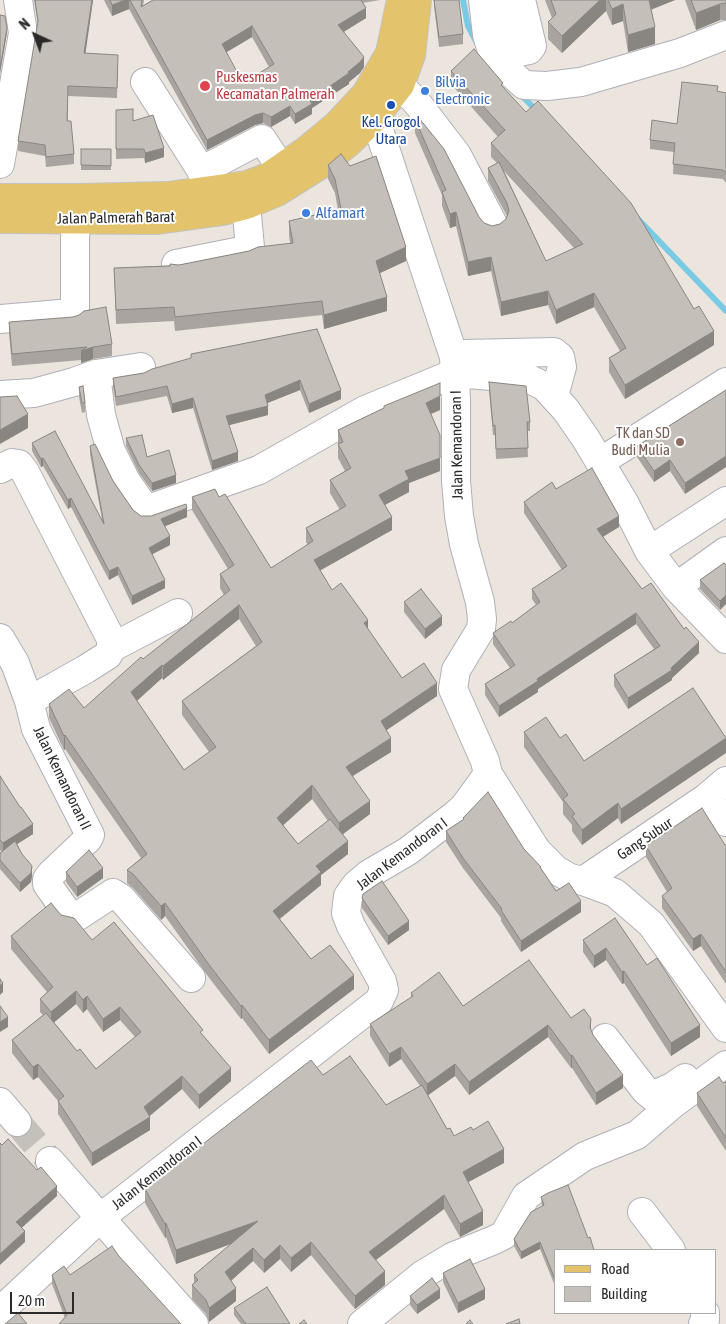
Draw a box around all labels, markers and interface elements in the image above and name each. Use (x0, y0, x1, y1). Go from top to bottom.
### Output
north arrow (10, 10, 60, 60)
text: N (16, 15, 33, 33)
place label: Puskesmas Kecamatan Palmerah (216, 68, 335, 103)
place label: Bilvia Electronic (435, 73, 490, 108)
marker: Puskesmas Kecamatan Palmerah (198, 79, 212, 93)
marker: Bilvia Electronic (419, 85, 431, 97)
marker: Kel. Grogol Utara (385, 99, 397, 111)
place label: Kel. Grogol Utara (361, 113, 421, 148)
place label: Alfamart (316, 204, 365, 222)
marker: Alfamart (300, 207, 312, 219)
street label: Jalan Palmerah Barat (57, 208, 175, 228)
street label: Jalan Kemandoran I (447, 390, 467, 500)
place label: TK dan SD Budi Mulia (611, 424, 670, 459)
marker: TK dan SD Budi Mulia (674, 436, 686, 448)
street label: Jalan Kemandoran II (29, 723, 95, 833)
street label: Jalan Kemandoran I (353, 814, 451, 894)
street label: Gang Subur (614, 814, 676, 864)
street label: Jalan Kemandoran I (108, 1132, 206, 1214)
legend (554, 1249, 716, 1314)
text: Road (601, 1260, 630, 1277)
scale bar (12, 1282, 76, 1314)
text: Building (601, 1285, 647, 1302)
text: 20 m (18, 1292, 45, 1309)

